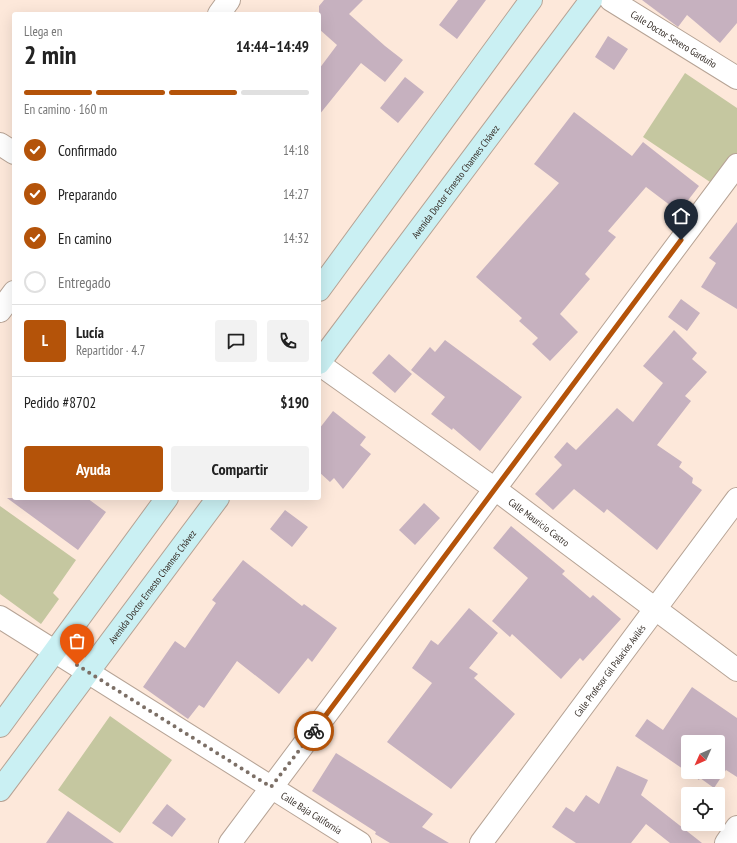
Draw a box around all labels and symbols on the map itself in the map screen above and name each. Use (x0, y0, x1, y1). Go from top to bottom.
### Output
street label: Calle Doctor Severo Garduño (628, 7, 719, 71)
street label: Avenida Doctor Ernesto Channes Chávez (408, 122, 502, 241)
pin (664, 199, 698, 240)
street label: Calle Mauricio Castro (506, 495, 572, 549)
street label: Avenida Doctor Ernesto Channes Chávez (105, 527, 199, 646)
street label: Calle Profesor Gil Palacios Avilés (571, 621, 648, 719)
pin (60, 624, 94, 665)
courier (294, 711, 334, 751)
north arrow (681, 735, 725, 779)
street label: Calle Baja California (279, 789, 345, 837)

